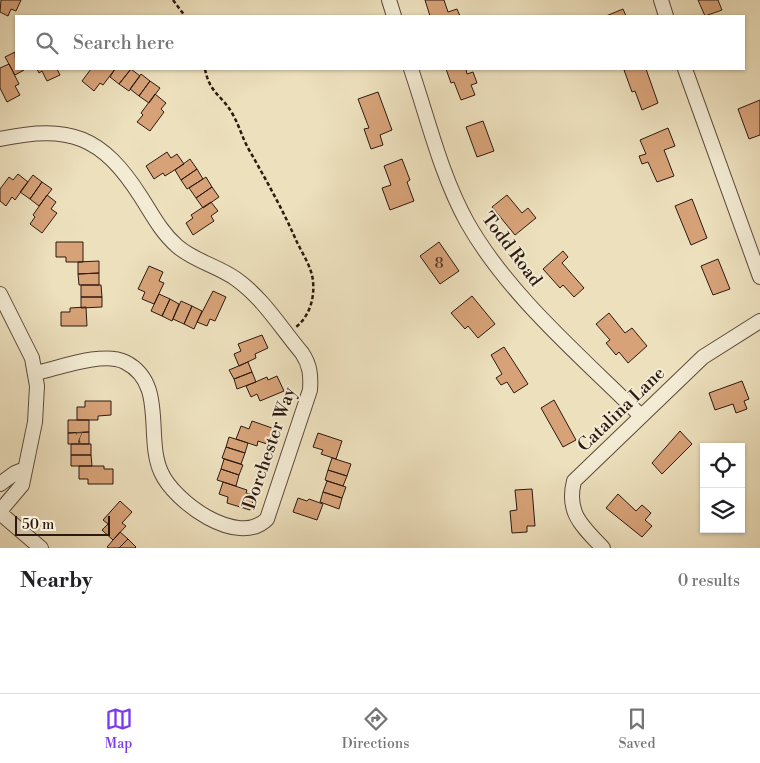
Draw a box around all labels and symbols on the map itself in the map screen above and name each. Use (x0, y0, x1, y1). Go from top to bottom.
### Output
street label: Todd Road (476, 208, 547, 292)
house number: 8 (434, 254, 444, 273)
street label: Catalina Lane (573, 362, 670, 457)
street label: Dorchester Way (238, 384, 301, 512)
house number: 7 (75, 429, 83, 448)
scale bar (15, 513, 110, 536)

